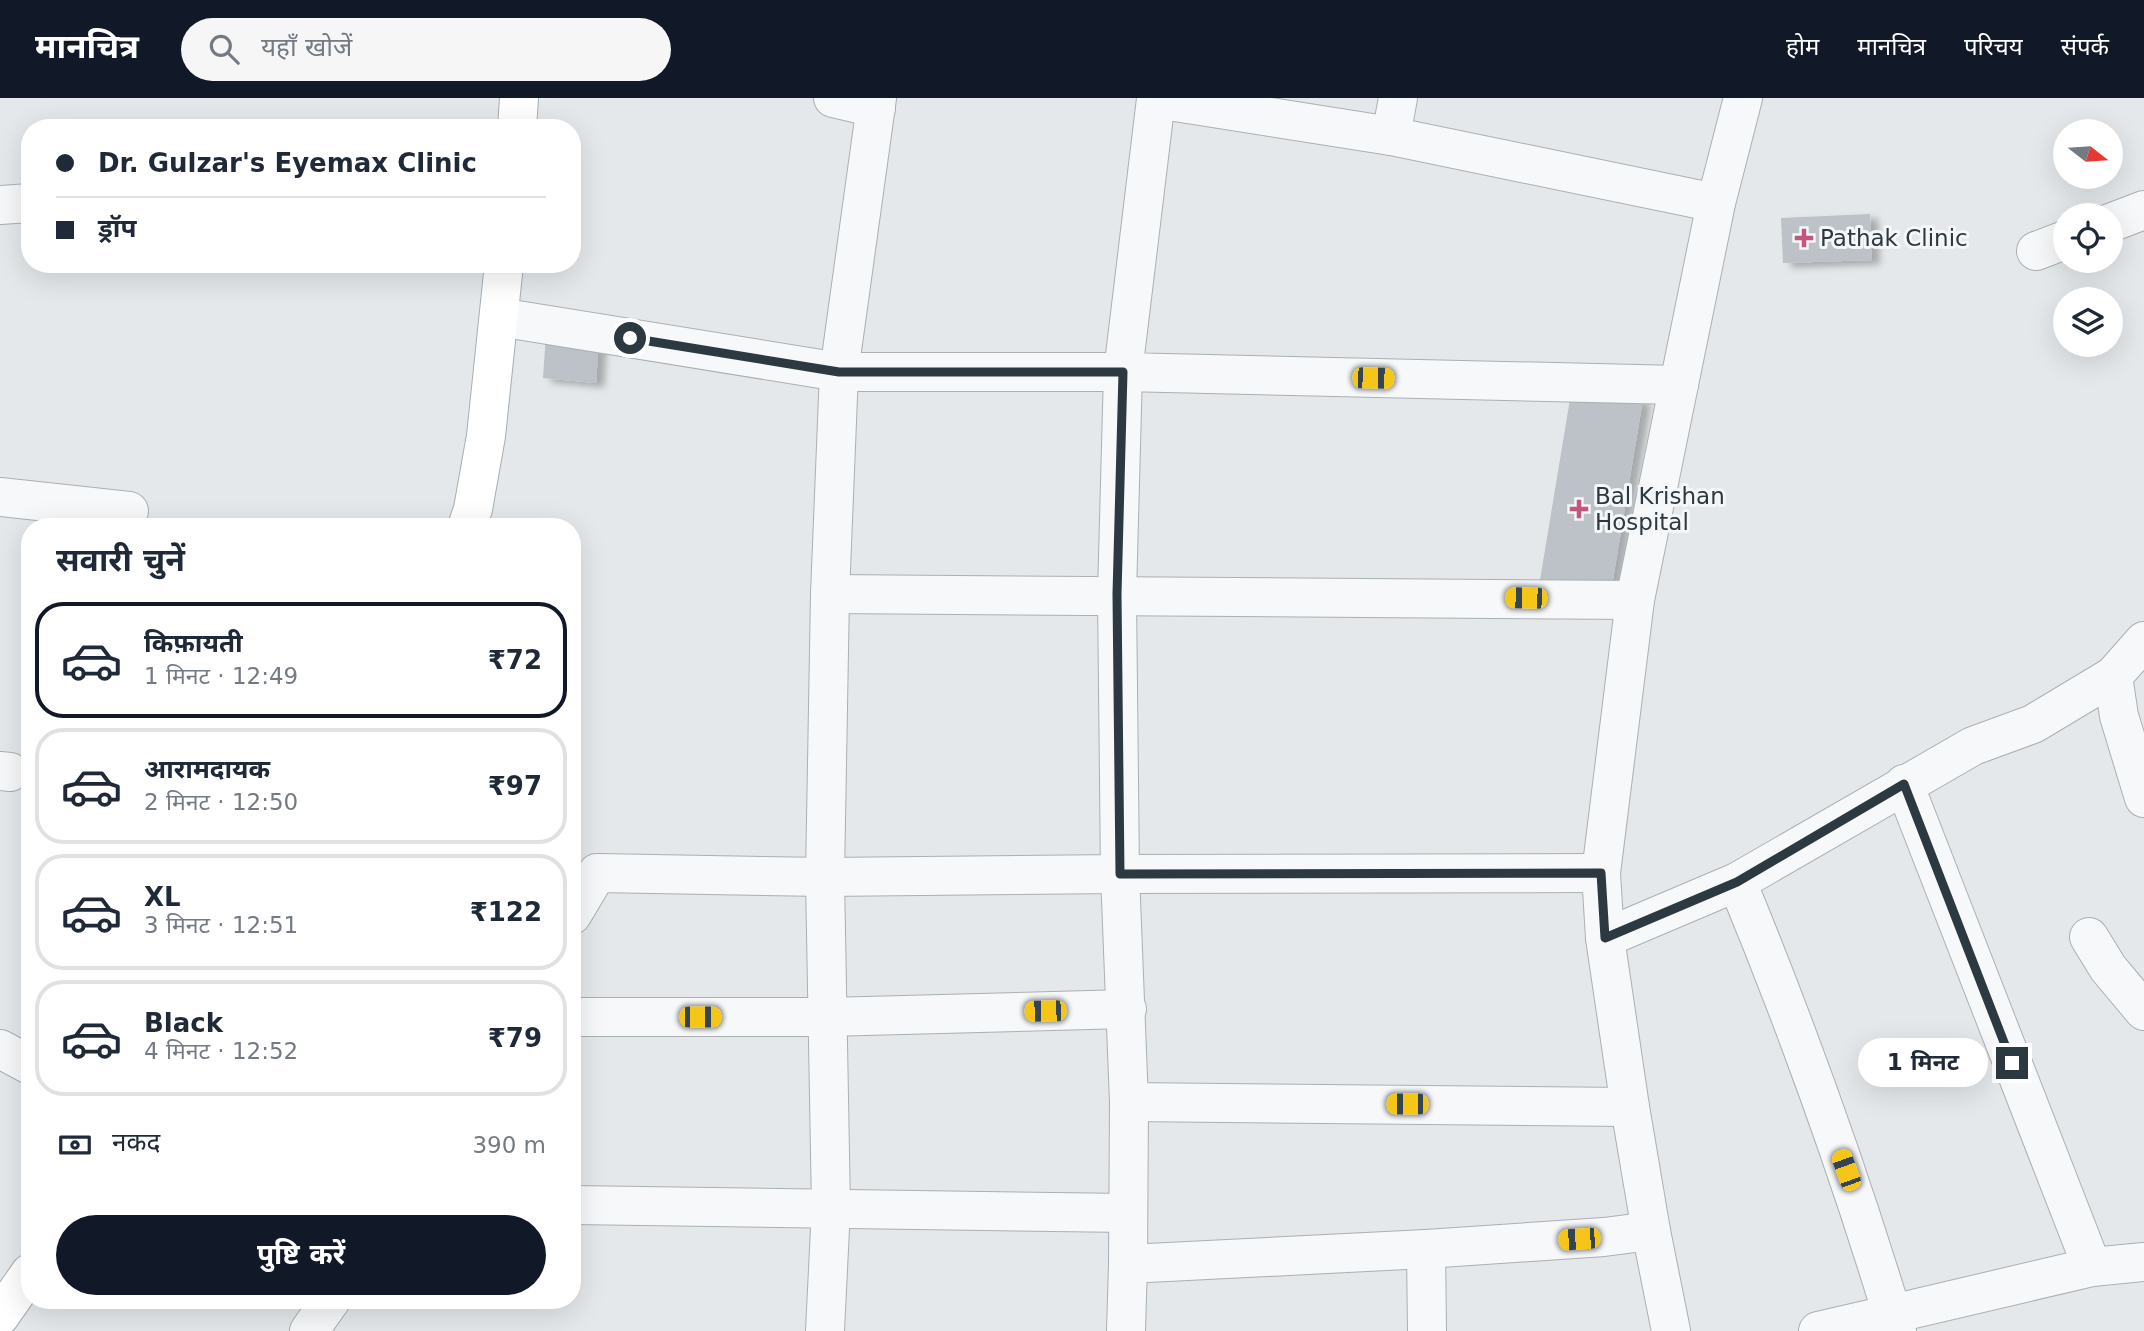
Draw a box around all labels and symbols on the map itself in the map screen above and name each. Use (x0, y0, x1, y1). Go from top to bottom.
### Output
north arrow (2053, 119, 2123, 189)
place label: Pathak Clinic (1820, 225, 1968, 251)
marker: Pathak Clinic (1794, 228, 1814, 248)
route start (614, 322, 646, 354)
car (1352, 367, 1395, 389)
place label: Bal Krishan Hospital (1595, 483, 1725, 535)
marker: Bal Krishan Hospital (1569, 499, 1589, 519)
car (1505, 587, 1548, 609)
car (1024, 1000, 1067, 1022)
car (680, 1007, 722, 1028)
callout: 1 मिनट (1858, 1038, 1988, 1088)
route end (1996, 1047, 2028, 1079)
car (1387, 1094, 1429, 1115)
car (1829, 1147, 1864, 1193)
car (1558, 1227, 1601, 1251)

